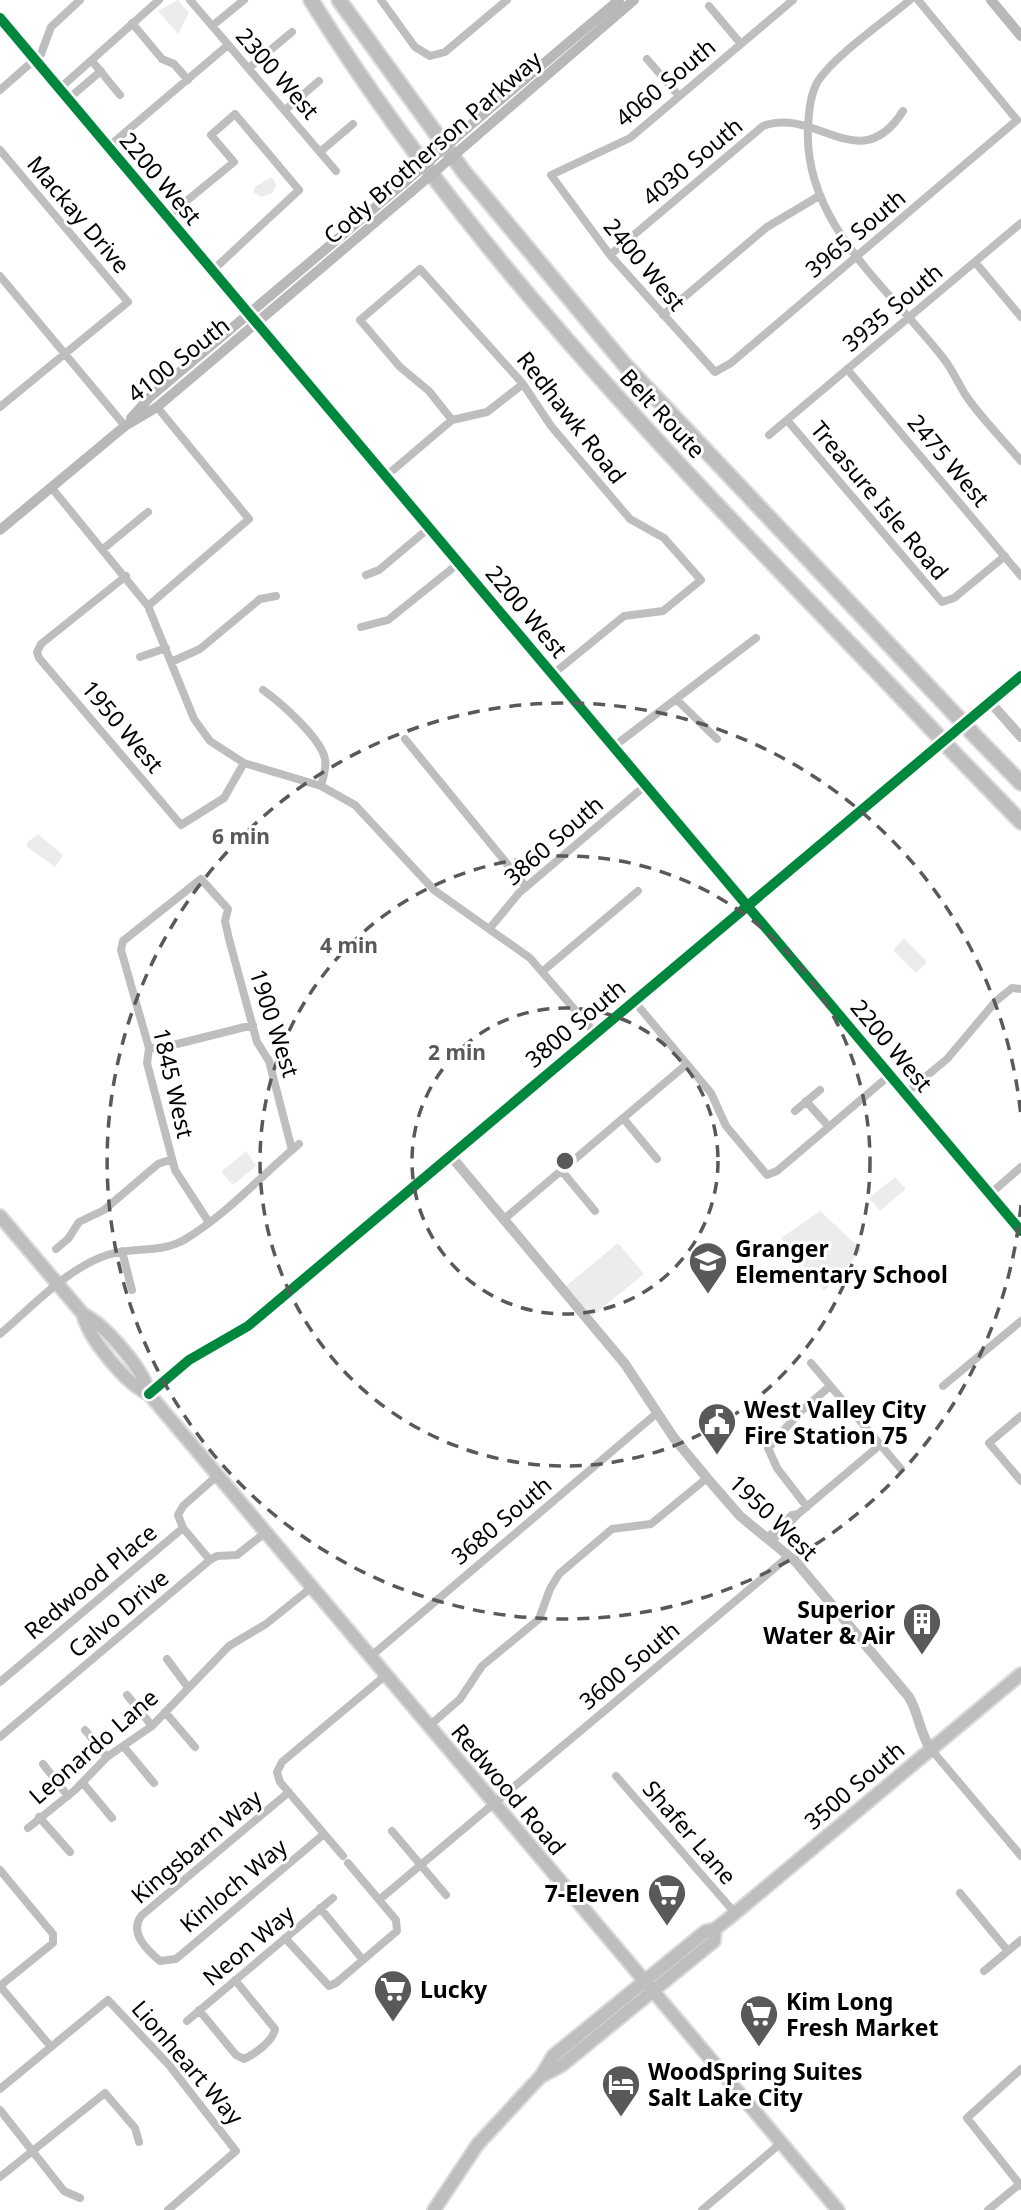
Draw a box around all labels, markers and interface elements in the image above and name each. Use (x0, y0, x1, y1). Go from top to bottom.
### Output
street label: 2300 West (229, 20, 327, 126)
street label: 4060 South (608, 31, 722, 133)
street label: Cody Brotherson Parkway (316, 43, 548, 251)
street label: 4030 South (635, 110, 749, 212)
street label: 2200 West (113, 125, 209, 231)
street label: Mackay Drive (20, 148, 138, 280)
street label: 3965 South (798, 182, 912, 284)
street label: 2400 West (597, 211, 693, 317)
street label: 3935 South (835, 256, 949, 358)
street label: 4100 South (120, 309, 236, 409)
street label: Redhawk Road (510, 344, 634, 490)
street label: Belt Route (613, 361, 713, 465)
street label: 2475 West (901, 407, 997, 513)
street label: Treasure Isle Road (804, 414, 956, 586)
street label: 2200 West (479, 558, 575, 664)
street label: 1950 West (75, 673, 171, 779)
street label: 3860 South (497, 788, 609, 892)
text: 6 min (212, 822, 270, 850)
text: 4 min (320, 931, 378, 959)
street label: 1900 West (243, 965, 307, 1081)
street label: 3800 South (518, 972, 632, 1074)
street label: 2200 West (844, 992, 940, 1098)
street label: 1845 West (146, 1025, 202, 1141)
text: 2 min (428, 1038, 486, 1066)
centre of rings (553, 1149, 577, 1173)
place label: Granger Elementary School (735, 1232, 948, 1290)
school or university icon: Granger Elementary School (687, 1240, 729, 1295)
place label: West Valley City Fire Station 75 (744, 1393, 927, 1451)
public building icon: West Valley City Fire Station 75 (696, 1401, 738, 1456)
street label: 1950 West (723, 1467, 825, 1567)
street label: 3680 South (444, 1469, 558, 1571)
street label: Redwood Place (17, 1516, 163, 1646)
street label: Calvo Drive (61, 1562, 175, 1664)
place label: Superior Water & Air (763, 1593, 895, 1651)
building icon: Superior Water & Air (901, 1601, 943, 1656)
street label: 3600 South (572, 1614, 686, 1716)
street label: Leonardo Lane (22, 1681, 164, 1811)
street label: Redwood Road (444, 1716, 574, 1862)
street label: 3500 South (797, 1734, 911, 1836)
street label: Shafer Lane (636, 1773, 744, 1891)
street label: Kingsbarn Way (124, 1782, 268, 1910)
street label: Kinloch Way (173, 1830, 294, 1939)
supermarket icon: 7-Eleven (646, 1872, 688, 1927)
place label: 7-Eleven (545, 1877, 640, 1909)
street label: Neon Way (196, 1897, 301, 1993)
supermarket icon: Lucky (372, 1968, 414, 2023)
place label: Lucky (420, 1973, 488, 2005)
place label: Kim Long Fresh Market (786, 1985, 938, 2043)
street label: Lionheart Way (125, 1993, 251, 2131)
supermarket icon: Kim Long Fresh Market (738, 1993, 780, 2048)
place label: WoodSpring Suites Salt Lake City (648, 2055, 863, 2113)
hotel icon: WoodSpring Suites Salt Lake City (600, 2063, 642, 2118)

